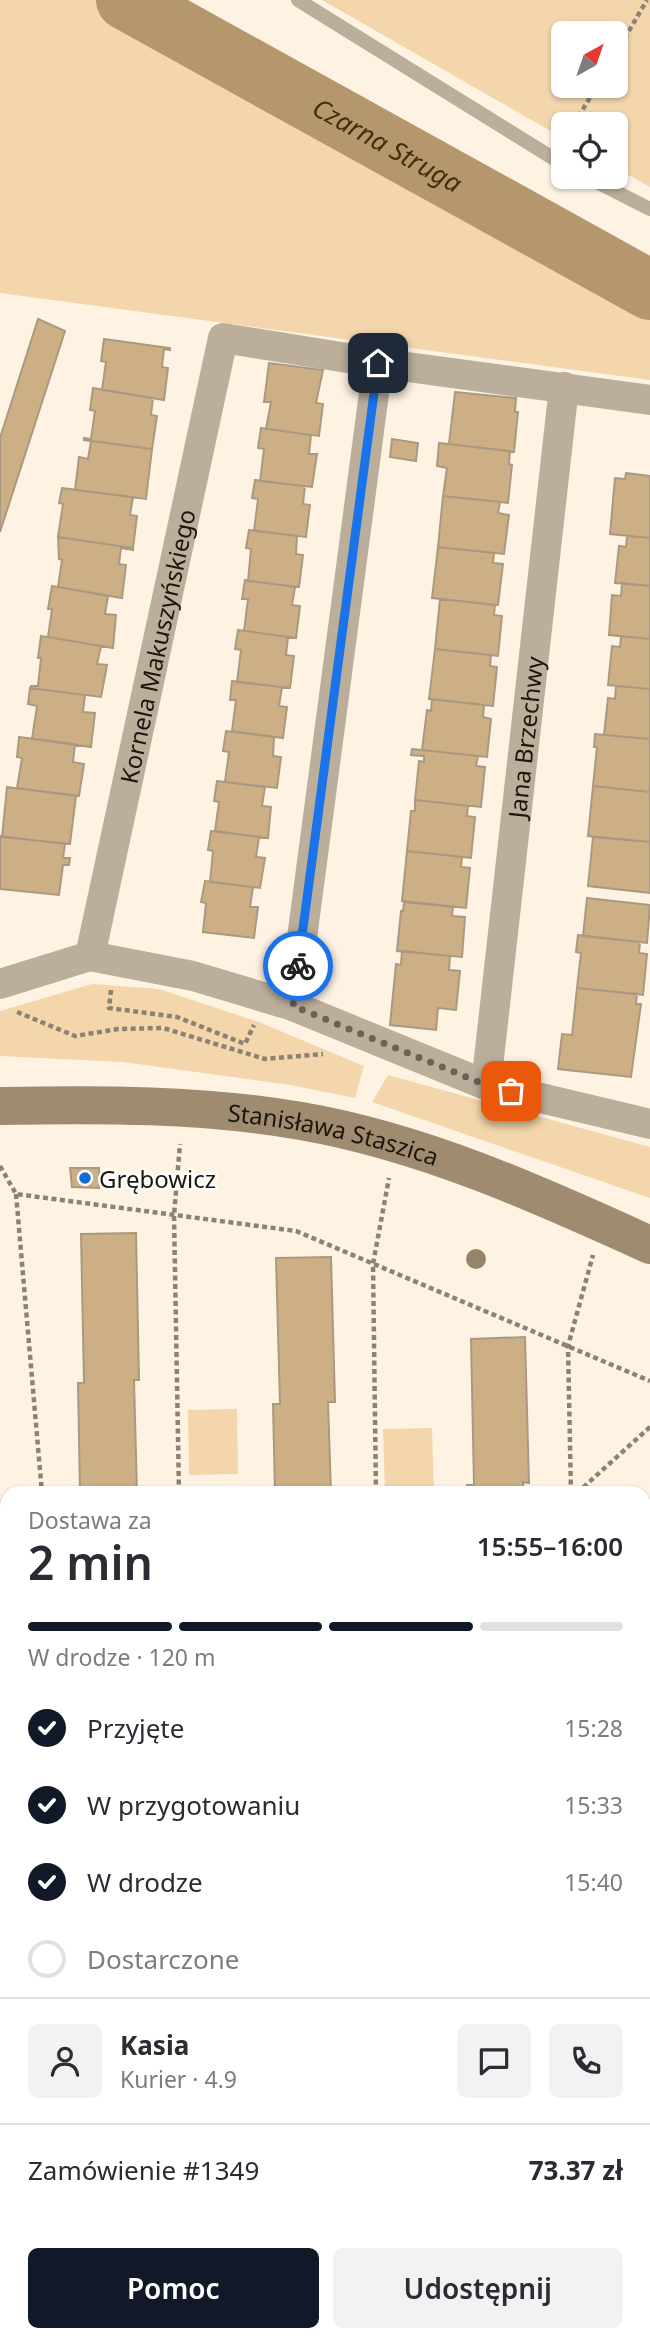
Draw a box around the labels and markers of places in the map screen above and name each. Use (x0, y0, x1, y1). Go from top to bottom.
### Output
pin (348, 333, 408, 393)
pin (481, 1061, 541, 1121)
place label: Grębowicz (99, 1162, 216, 1195)
marker: Grębowicz (77, 1170, 93, 1186)

